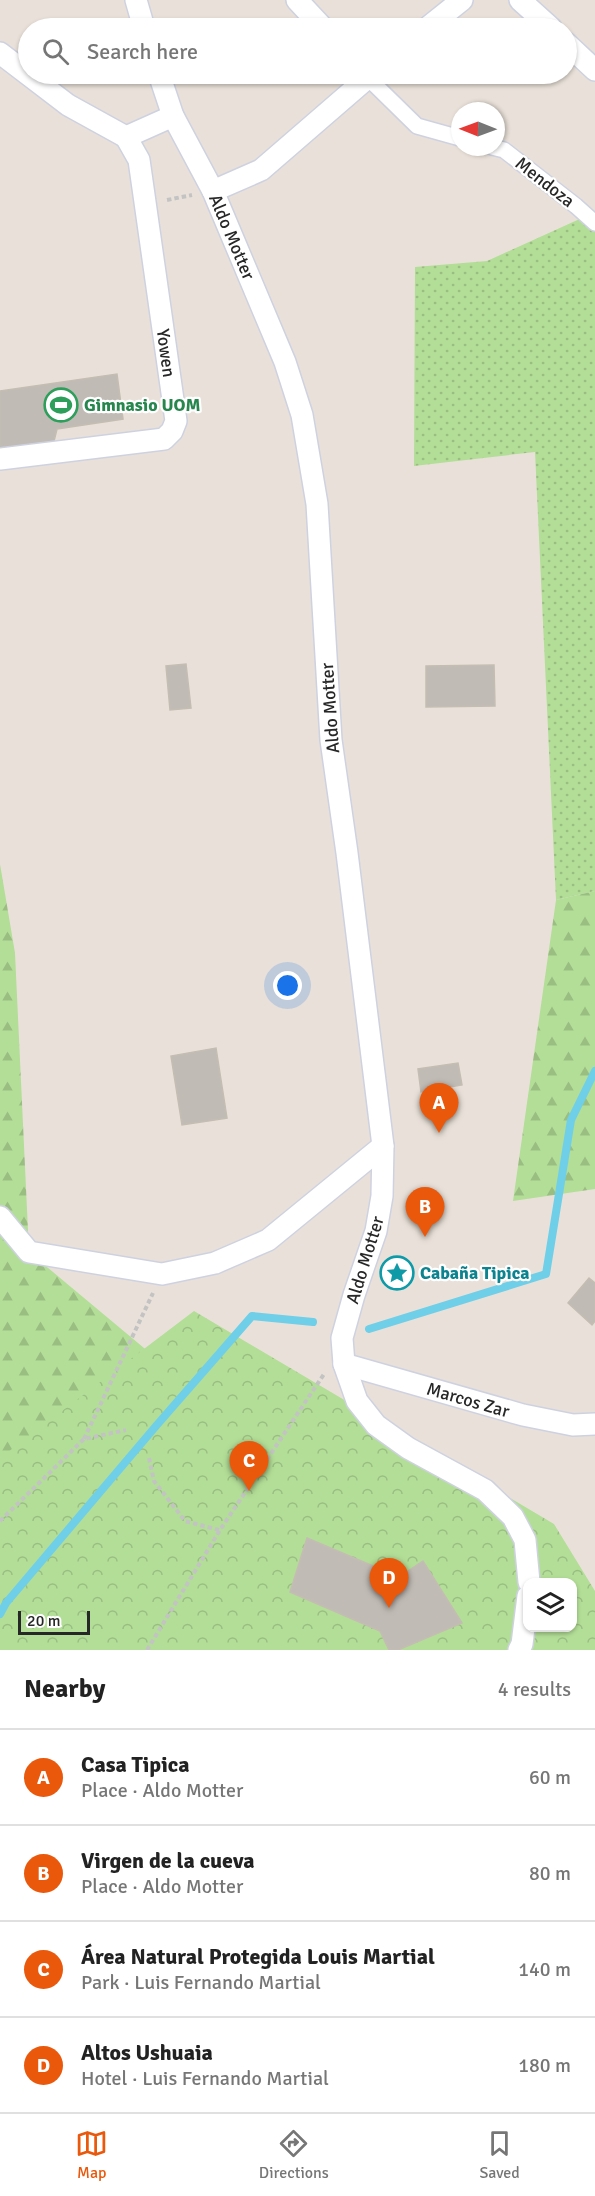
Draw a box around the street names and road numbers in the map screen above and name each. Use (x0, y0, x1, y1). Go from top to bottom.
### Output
street label: Mendoza (511, 152, 579, 212)
street label: Aldo Motter (204, 191, 260, 283)
street label: Yowen (152, 327, 180, 379)
street label: Aldo Motter (316, 662, 344, 754)
street label: Aldo Motter (341, 1213, 389, 1307)
street label: Marcos Zar (424, 1378, 512, 1422)

